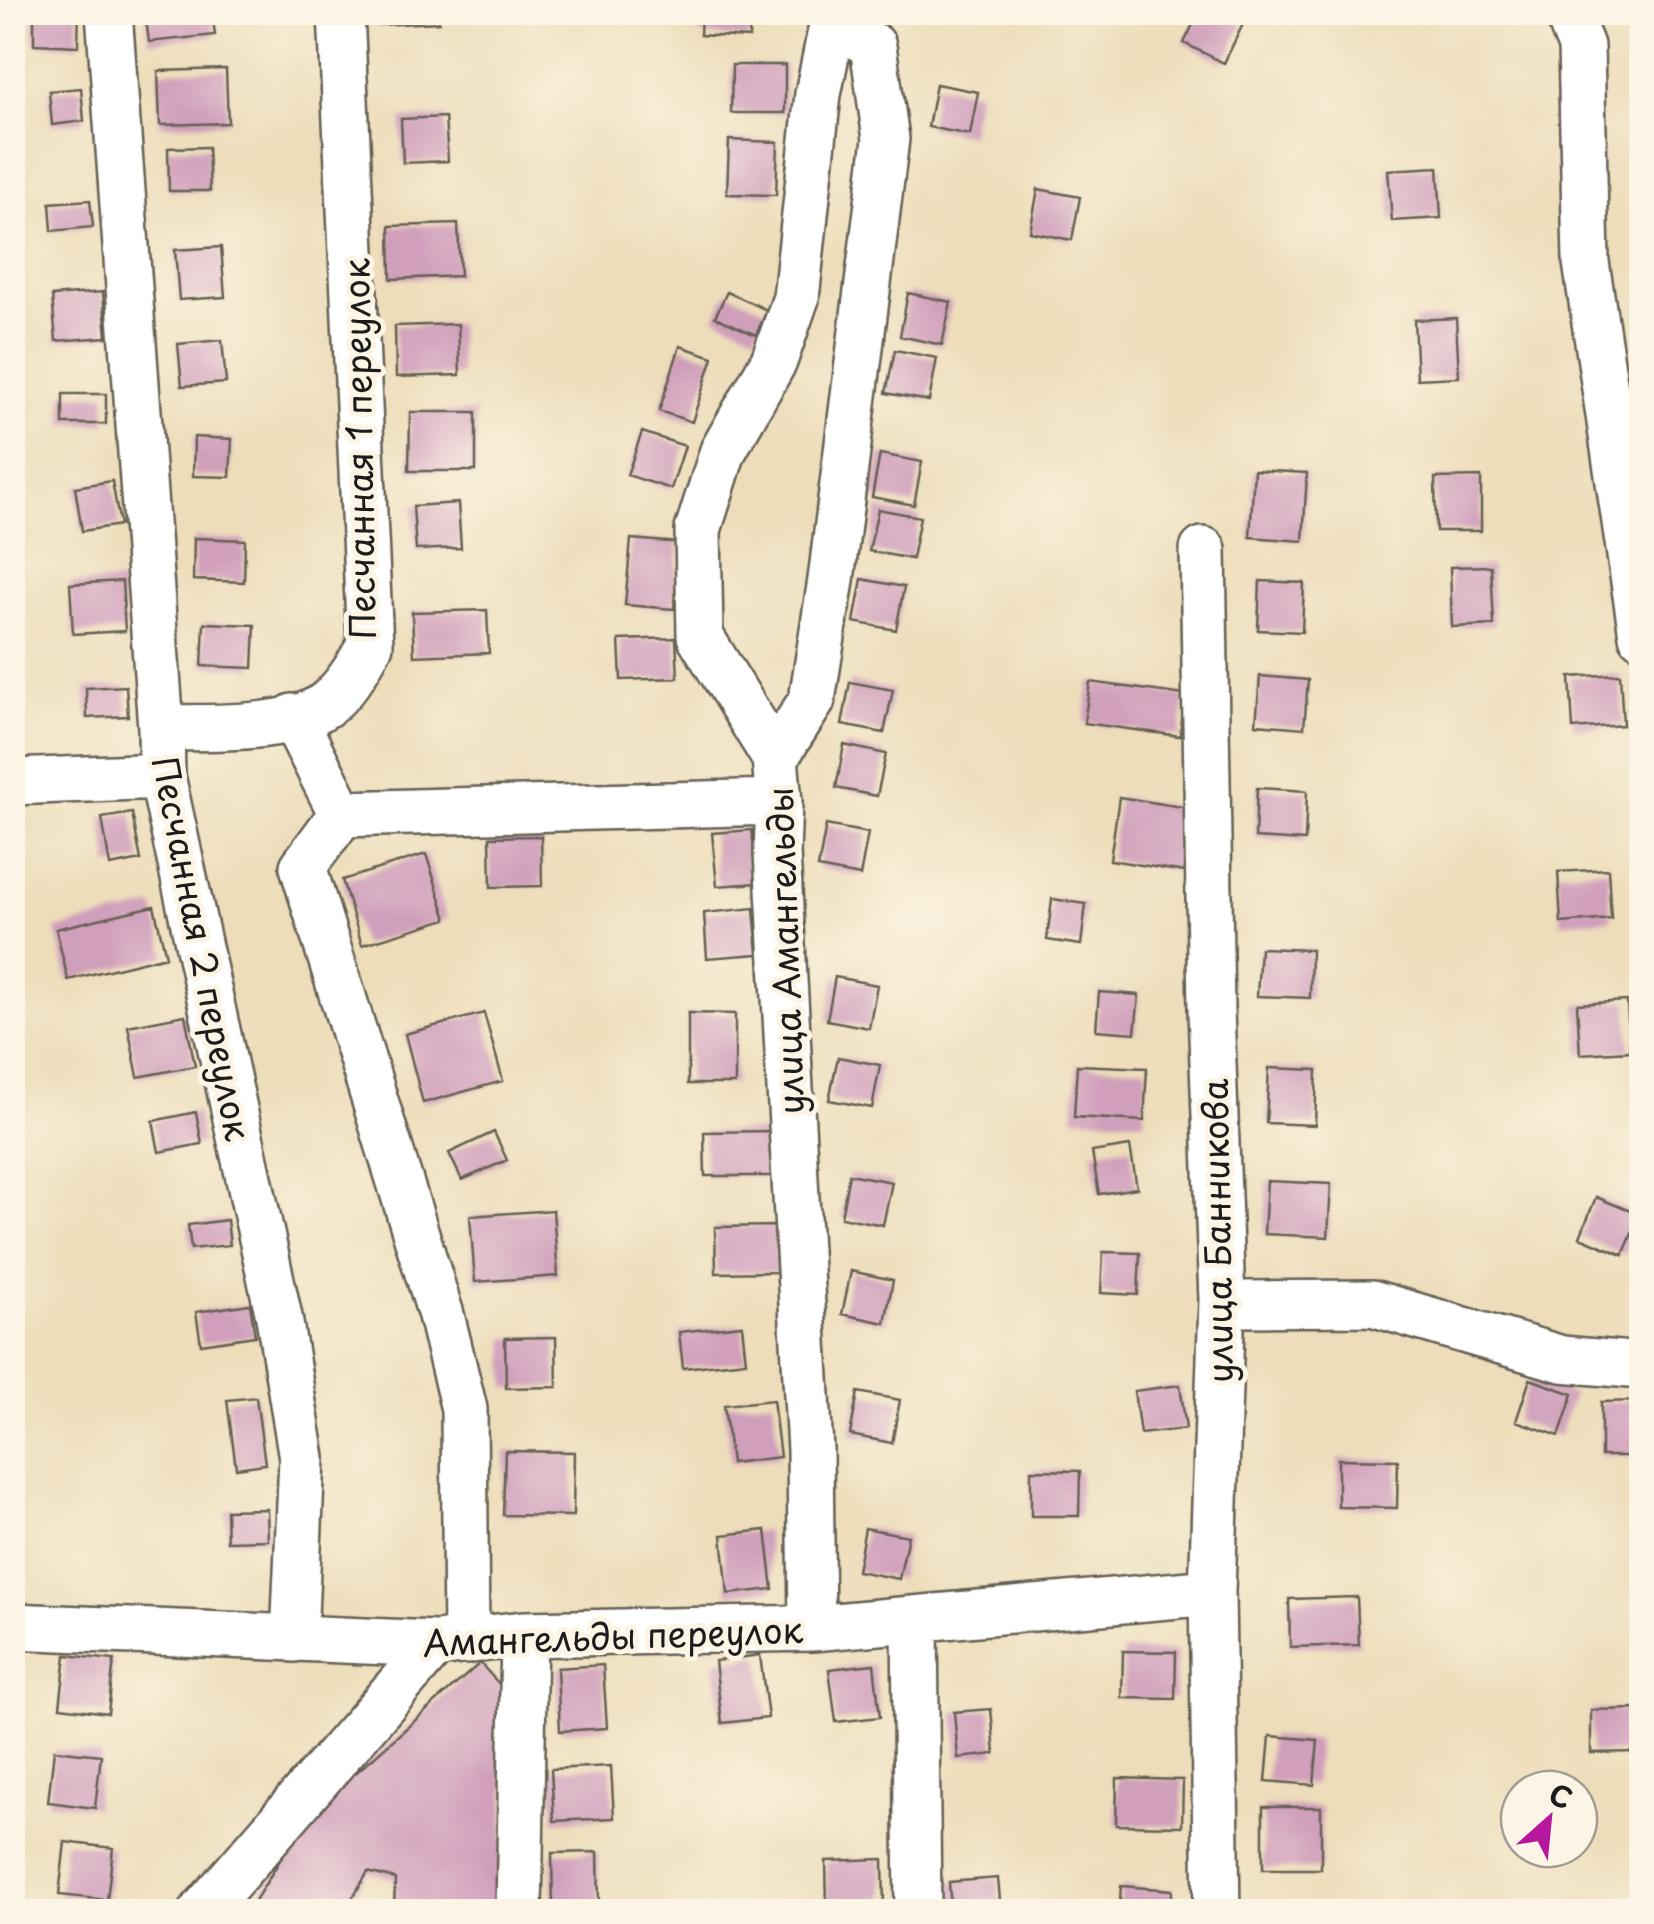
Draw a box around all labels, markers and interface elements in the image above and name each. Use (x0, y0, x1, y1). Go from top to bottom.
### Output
street label: Песчанная 1 переулок (328, 258, 388, 640)
street label: Песчанная 2 переулок (140, 751, 266, 1145)
street label: улица Амангельды (752, 786, 816, 1116)
street label: улица Банникова (1187, 1078, 1245, 1384)
street label: Амангельды переулок (422, 1602, 804, 1668)
north arrow (1499, 1769, 1599, 1869)
text: С (1542, 1771, 1580, 1819)

